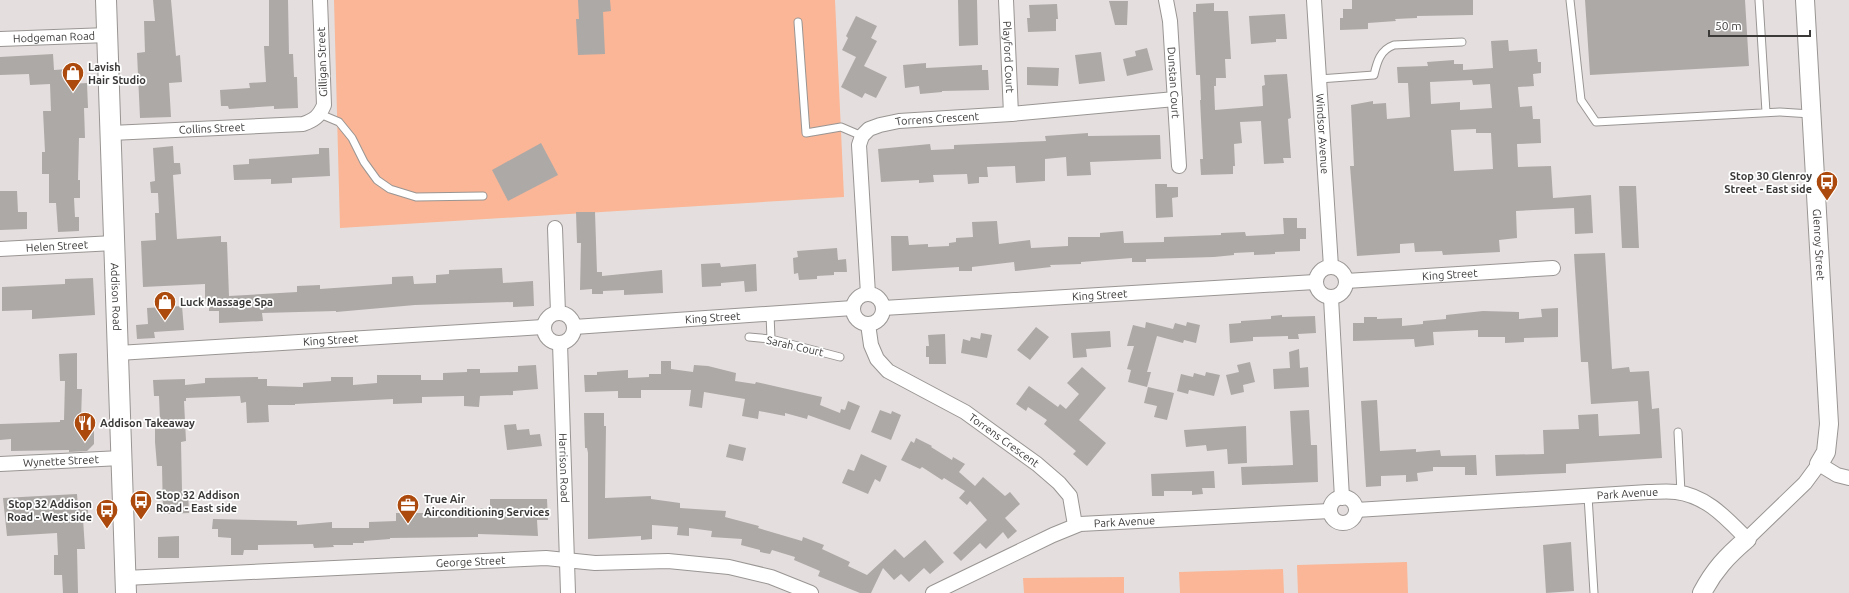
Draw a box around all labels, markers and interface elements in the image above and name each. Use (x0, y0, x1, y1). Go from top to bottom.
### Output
scale bar (1709, 12, 1810, 38)
text: 50 m (1715, 19, 1742, 32)
street label: Playford Court (1001, 21, 1016, 94)
street label: Gilligan Street (315, 26, 329, 97)
street label: Hodgeman Road (13, 29, 95, 45)
street label: Dunstan Court (1166, 46, 1182, 119)
shop icon: Lavish Hair Studio (60, 60, 86, 93)
place label: Lavish Hair Studio (88, 61, 146, 86)
street label: Windsor Avenue (1314, 93, 1331, 174)
street label: Torrens Crescent (894, 110, 980, 128)
street label: Collins Street (179, 121, 246, 136)
bus stop icon: Stop 30 Glenroy Street - East side (1814, 169, 1840, 202)
place label: Stop 30 Glenroy Street - East side (1724, 170, 1812, 195)
street label: Glenroy Street (1811, 208, 1827, 281)
street label: Helen Street (26, 238, 89, 254)
street label: Addison Road (109, 263, 123, 331)
street label: King Street (1422, 267, 1479, 282)
street label: King Street (1072, 287, 1128, 303)
shop icon: Luck Massage Spa (152, 289, 178, 322)
place label: Luck Massage Spa (180, 296, 273, 308)
street label: King Street (685, 310, 741, 325)
street label: King Street (303, 332, 359, 348)
street label: Sarah Court (765, 334, 825, 359)
restaurant icon: Addison Takeaway (72, 410, 98, 443)
street label: Torrens Crescent (967, 411, 1042, 470)
place label: Addison Takeaway (100, 417, 195, 429)
street label: Harrison Road (557, 433, 571, 503)
street label: Wynette Street (23, 453, 100, 469)
street label: Park Avenue (1596, 486, 1658, 501)
bus stop icon: Stop 32 Addison Road - East side (128, 488, 154, 521)
place label: Stop 32 Addison Road - East side (156, 489, 240, 514)
office icon: True Air Airconditioning Services (395, 492, 421, 525)
place label: True Air Airconditioning Services (424, 493, 550, 518)
bus stop icon: Stop 32 Addison Road - West side (94, 497, 120, 530)
place label: Stop 32 Addison Road - West side (7, 498, 92, 523)
street label: Park Avenue (1093, 514, 1156, 529)
street label: George Street (436, 554, 506, 569)

